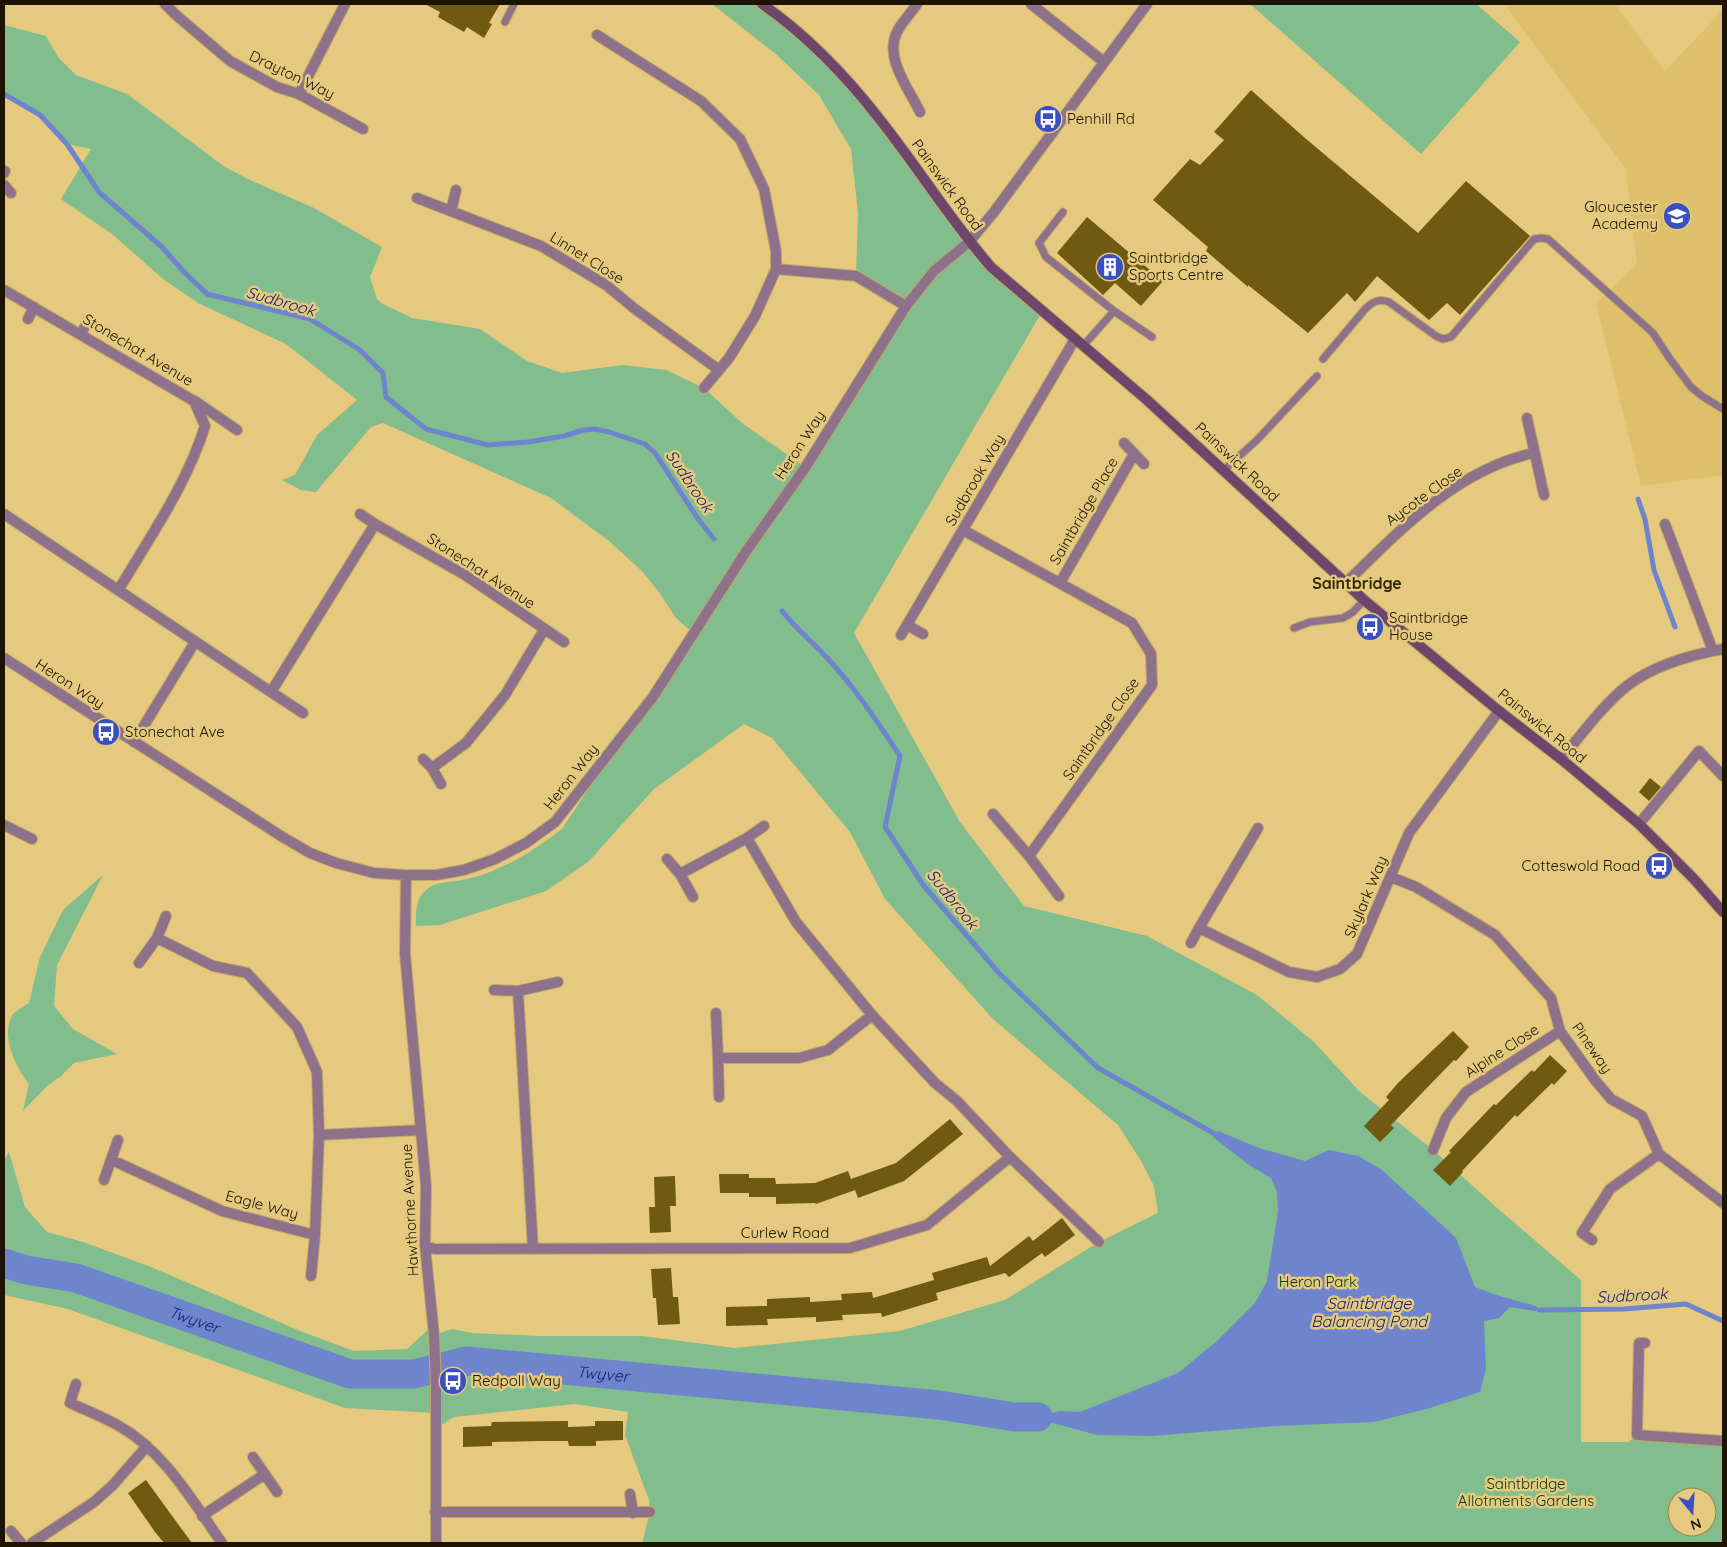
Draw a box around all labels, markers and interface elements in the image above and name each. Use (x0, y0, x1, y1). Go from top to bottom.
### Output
street label: Drayton Way (246, 46, 338, 103)
bus stop icon: Penhill Rd (1033, 104, 1063, 134)
place label: Penhill Rd (1067, 109, 1135, 128)
street label: Painswick Road (908, 135, 987, 234)
place label: Gloucester Academy (1584, 197, 1658, 233)
school or university icon: Gloucester Academy (1662, 201, 1692, 231)
street label: Linnet Close (547, 227, 628, 288)
place label: Saintbridge Sports Centre (1129, 248, 1224, 284)
building icon: Saintbridge Sports Centre (1095, 252, 1125, 282)
water label: Sudbrook (244, 282, 319, 321)
street label: Stonechat Avenue (80, 309, 197, 390)
street label: Heron Way (770, 407, 829, 483)
street label: Painswick Road (1191, 418, 1283, 506)
street label: Sudbrook Way (941, 430, 1008, 529)
water label: Sudbrook (662, 446, 719, 517)
street label: Saintbridge Place (1045, 454, 1122, 568)
street label: Aycote Close (1382, 462, 1466, 530)
street label: Stonechat Avenue (423, 528, 539, 613)
district label: Saintbridge (1312, 573, 1402, 593)
place label: Saintbridge House (1389, 608, 1468, 644)
bus stop icon: Saintbridge House (1355, 612, 1385, 642)
street label: Heron Way (32, 654, 108, 713)
street label: Saintbridge Close (1058, 674, 1143, 784)
street label: Painswick Road (1494, 684, 1590, 767)
bus stop icon: Stonechat Ave (91, 717, 121, 747)
place label: Stonechat Ave (125, 722, 225, 741)
street label: Heron Way (539, 740, 602, 813)
bus stop icon: Cotteswold Road (1644, 851, 1674, 881)
street label: Skylark Way (1340, 853, 1391, 941)
place label: Cotteswold Road (1521, 856, 1640, 875)
water label: Sudbrook (923, 865, 984, 934)
street label: Pineway (1568, 1018, 1617, 1077)
street label: Alpine Close (1461, 1020, 1542, 1082)
street label: Hawthorne Avenue (397, 1143, 422, 1277)
street label: Eagle Way (224, 1186, 301, 1223)
street label: Curlew Road (741, 1223, 829, 1242)
park label: Heron Park (1279, 1272, 1357, 1291)
water label: Sudbrook (1596, 1283, 1670, 1307)
water label: Saintbridge Balancing Pond (1311, 1293, 1429, 1331)
water label: Twyver (166, 1301, 224, 1338)
water label: Twyver (576, 1361, 632, 1386)
bus stop icon: Redpoll Way (438, 1366, 468, 1396)
place label: Redpoll Way (472, 1371, 561, 1390)
park label: Saintbridge Allotments Gardens (1458, 1474, 1594, 1510)
north arrow (1667, 1487, 1717, 1537)
text: N (1688, 1514, 1704, 1535)

